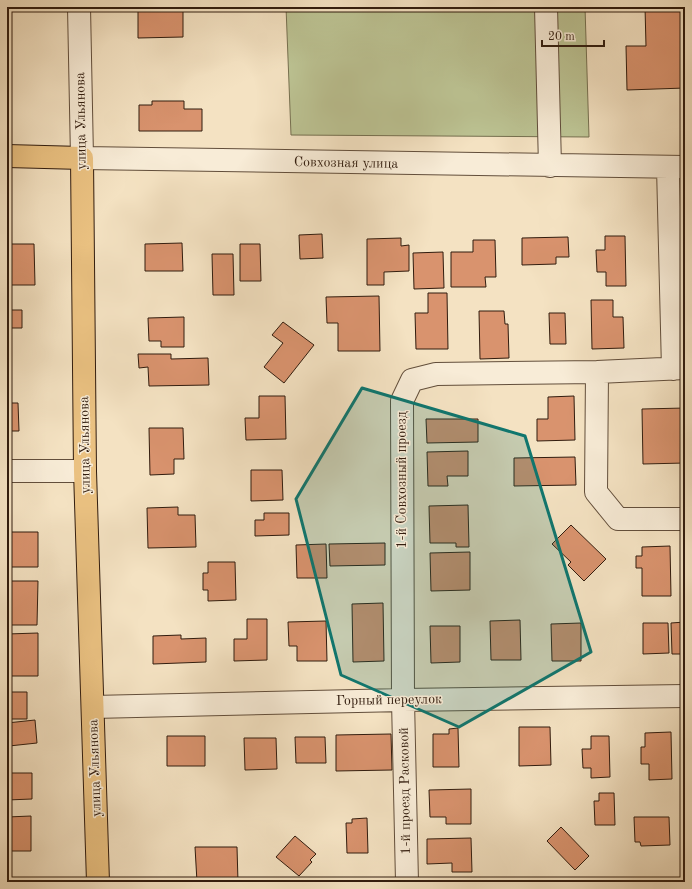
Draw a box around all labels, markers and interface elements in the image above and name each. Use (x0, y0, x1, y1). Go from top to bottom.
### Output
scale bar (542, 22, 604, 48)
text: 20 m (548, 31, 575, 43)
street label: улица Ульянова (73, 72, 89, 170)
street label: Совхозная улица (294, 155, 399, 171)
street label: улица Ульянова (77, 396, 93, 494)
street label: 1-й Совхозный проезд (395, 411, 409, 549)
street label: Горный переулок (336, 692, 442, 708)
street label: улица Ульянова (86, 719, 104, 817)
street label: 1-й проезд Расковой (397, 727, 413, 855)

